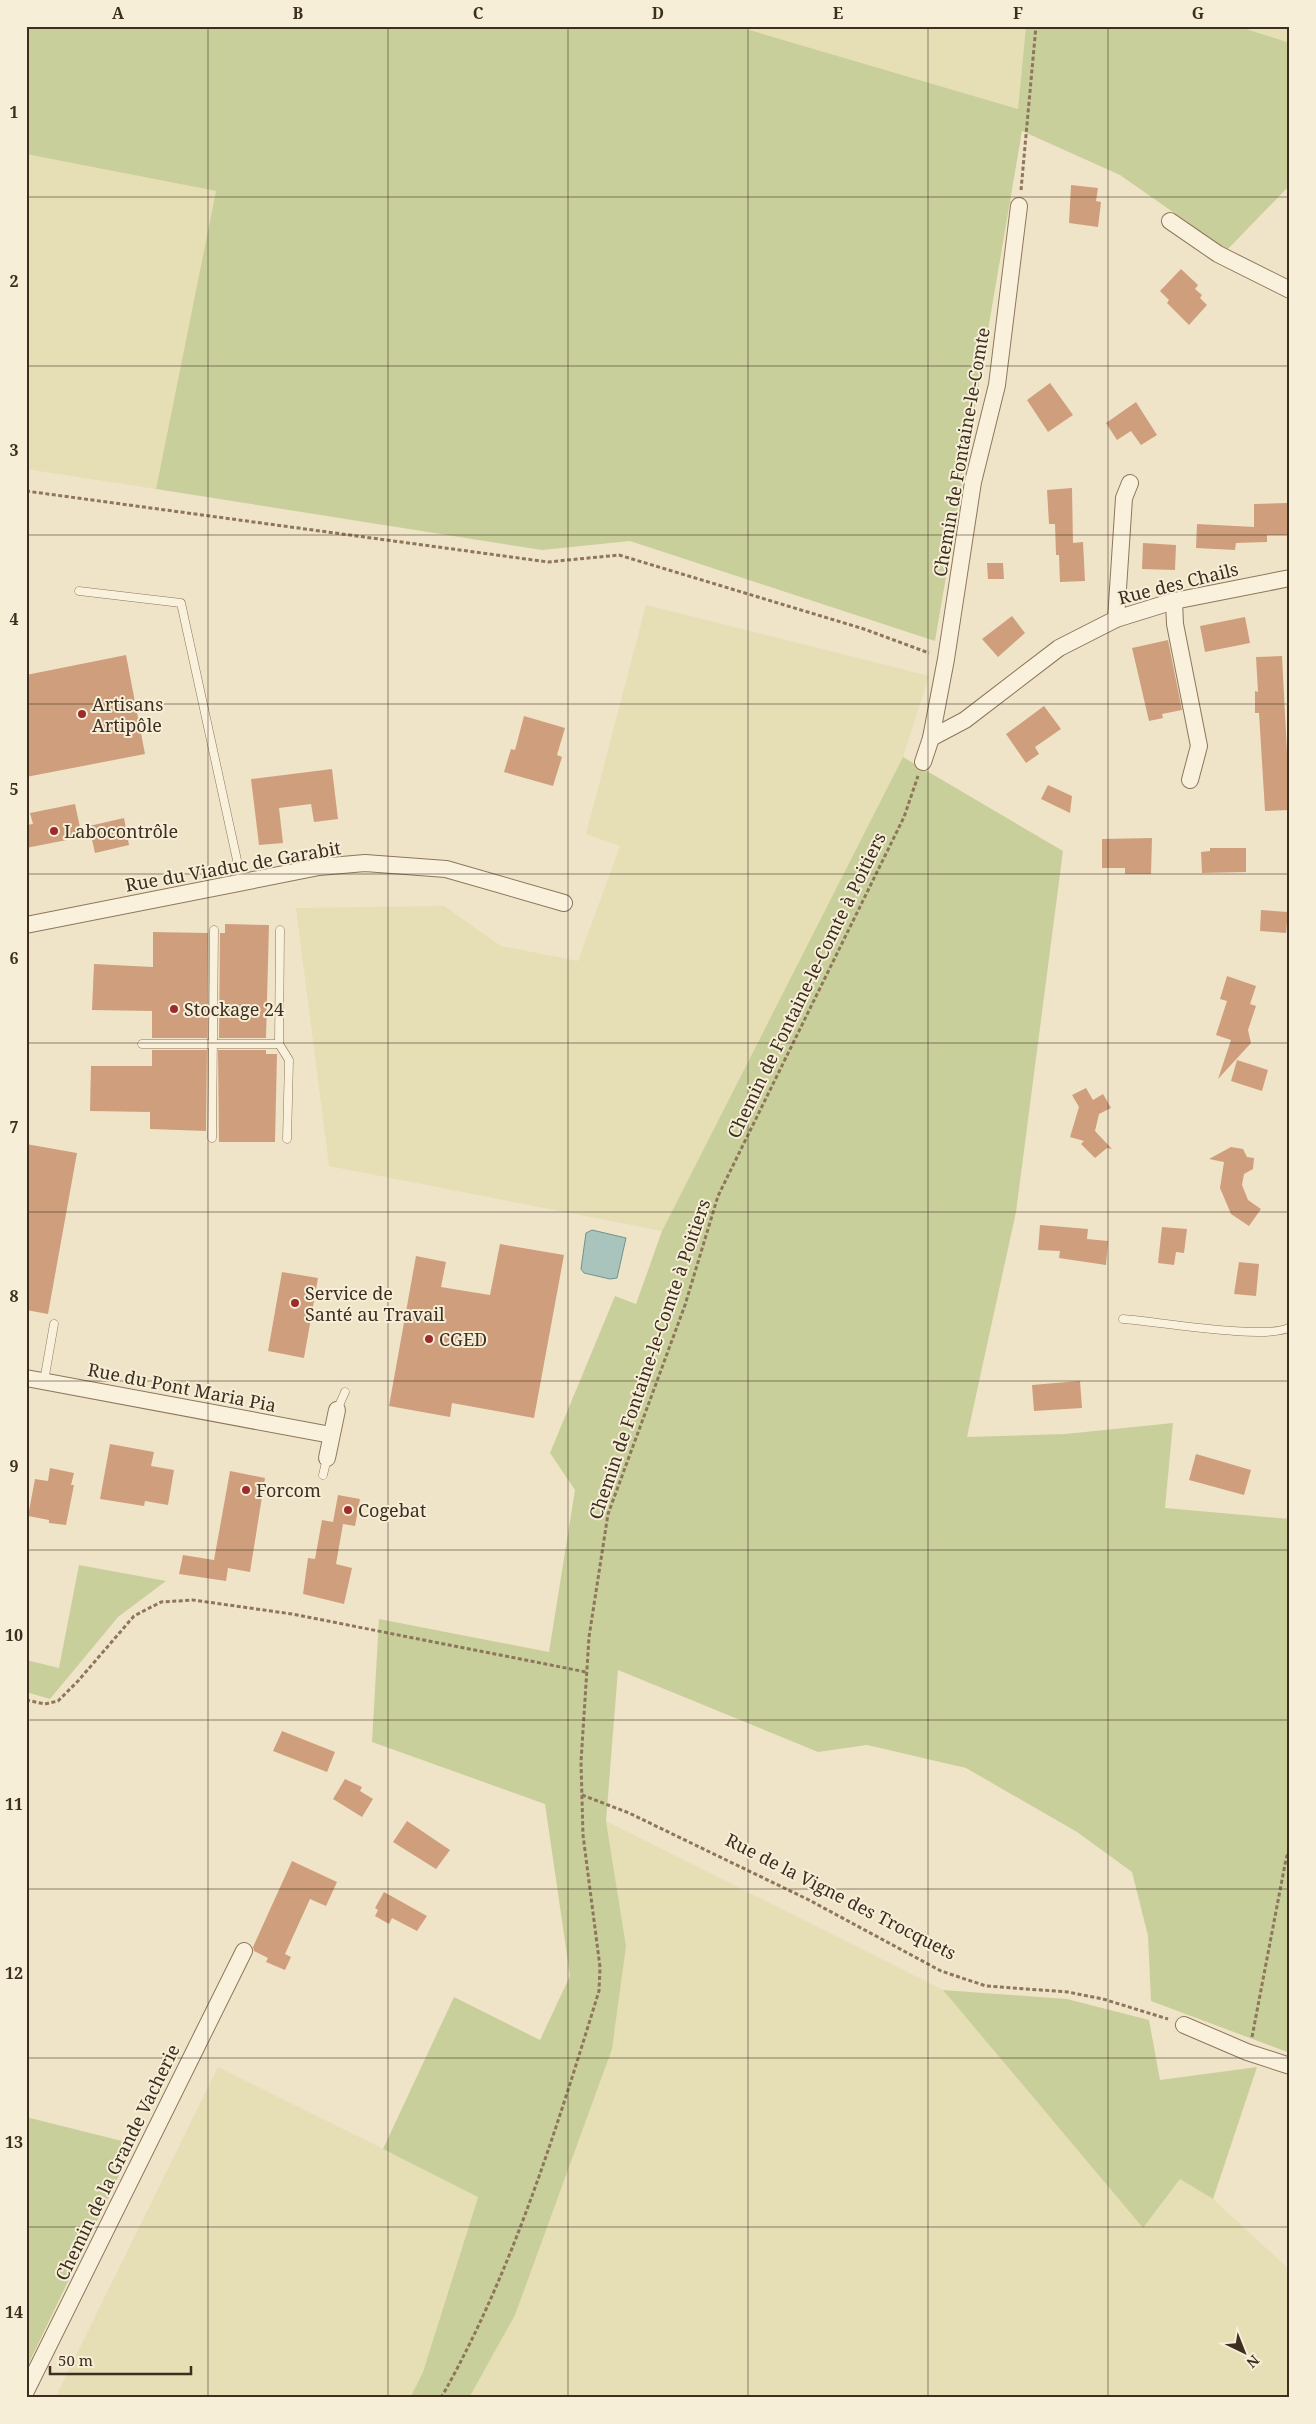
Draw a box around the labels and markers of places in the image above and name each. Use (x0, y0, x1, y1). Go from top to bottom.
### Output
place label: Artisans Artipôle (92, 692, 163, 737)
marker: Artisans Artipôle (76, 708, 88, 720)
place label: Labocontrôle (64, 819, 178, 843)
marker: Labocontrôle (48, 825, 60, 837)
place label: Stockage 24 (184, 997, 284, 1021)
marker: Stockage 24 (168, 1003, 180, 1015)
place label: Service de Santé au Travail (305, 1281, 445, 1326)
marker: Service de Santé au Travail (289, 1297, 301, 1309)
place label: CGED (439, 1327, 487, 1351)
marker: CGED (423, 1333, 435, 1345)
place label: Forcom (256, 1478, 321, 1502)
marker: Forcom (240, 1484, 252, 1496)
place label: Cogebat (358, 1498, 426, 1522)
marker: Cogebat (342, 1504, 354, 1516)

